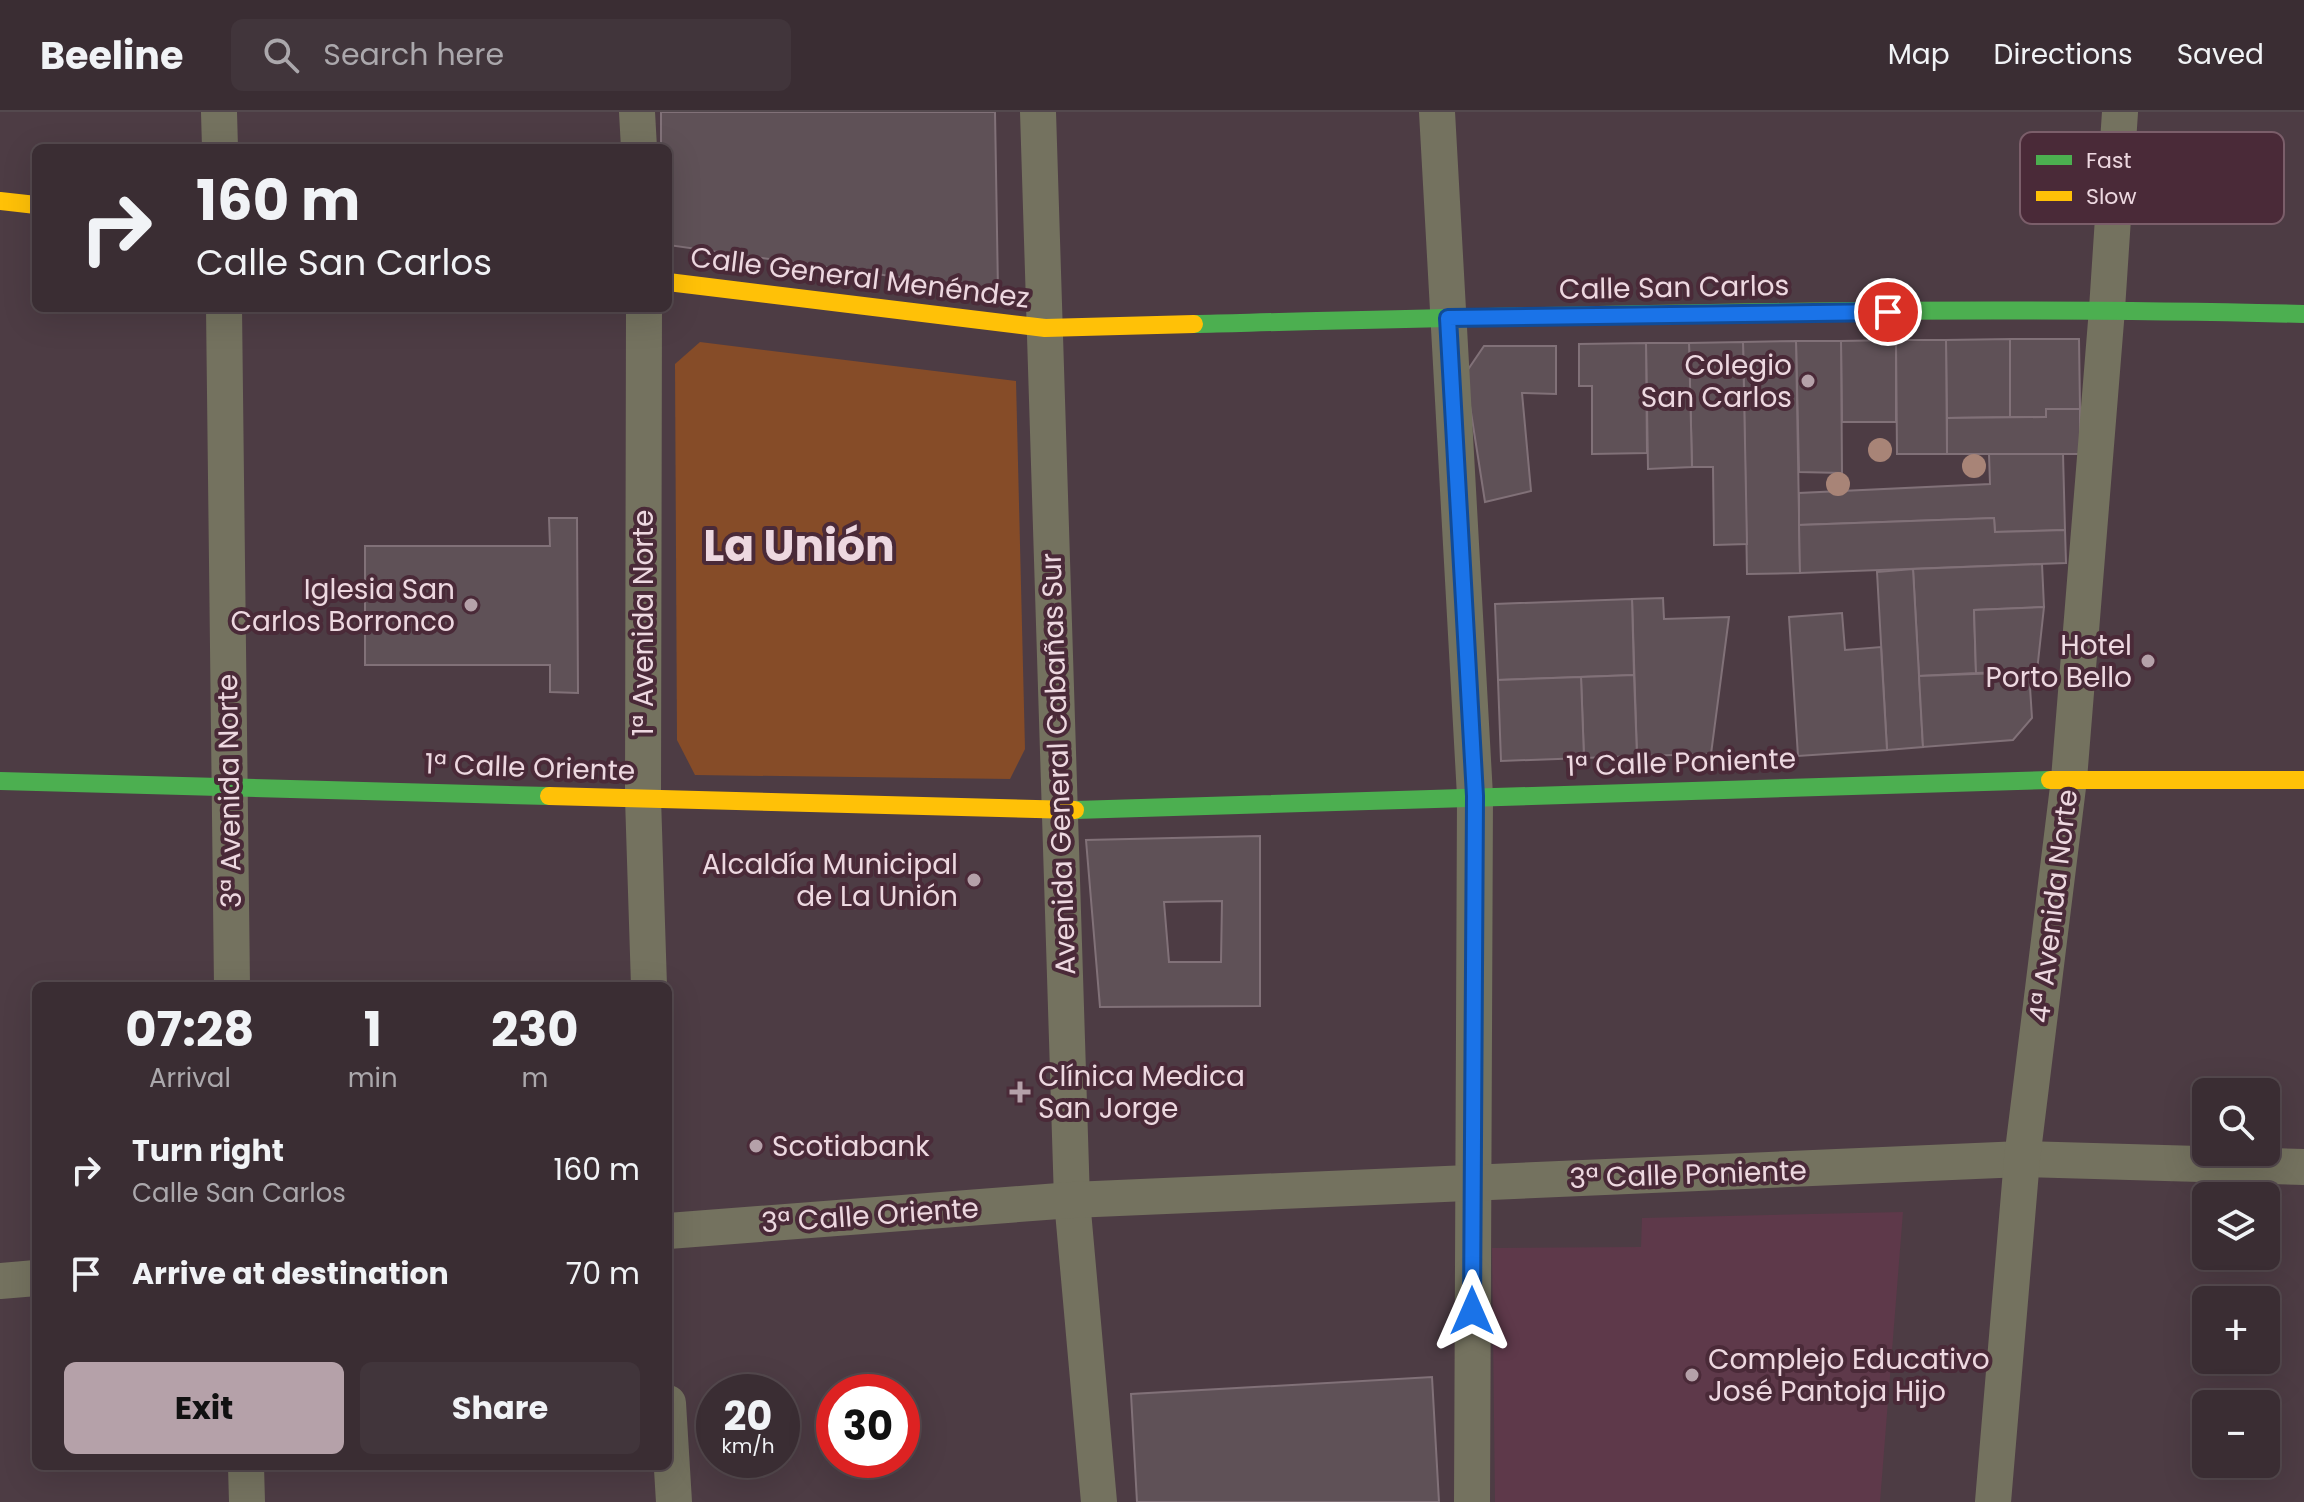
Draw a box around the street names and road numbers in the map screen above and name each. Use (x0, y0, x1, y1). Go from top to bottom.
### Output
street label: Calle General Menéndez (688, 237, 1032, 318)
street label: Calle San Carlos (1559, 266, 1790, 309)
street label: 1ª Avenida Norte (624, 510, 663, 736)
street label: Avenida General Cabañas Sur (1032, 552, 1085, 976)
street label: 3ª Avenida Norte (208, 674, 251, 908)
street label: 1ª Calle Poniente (1565, 739, 1797, 786)
street label: 1ª Calle Oriente (424, 744, 636, 791)
street label: 4ª Avenida Norte (2020, 787, 2087, 1025)
street label: 3ª Calle Poniente (1569, 1151, 1807, 1198)
street label: 3ª Calle Oriente (760, 1188, 980, 1243)

